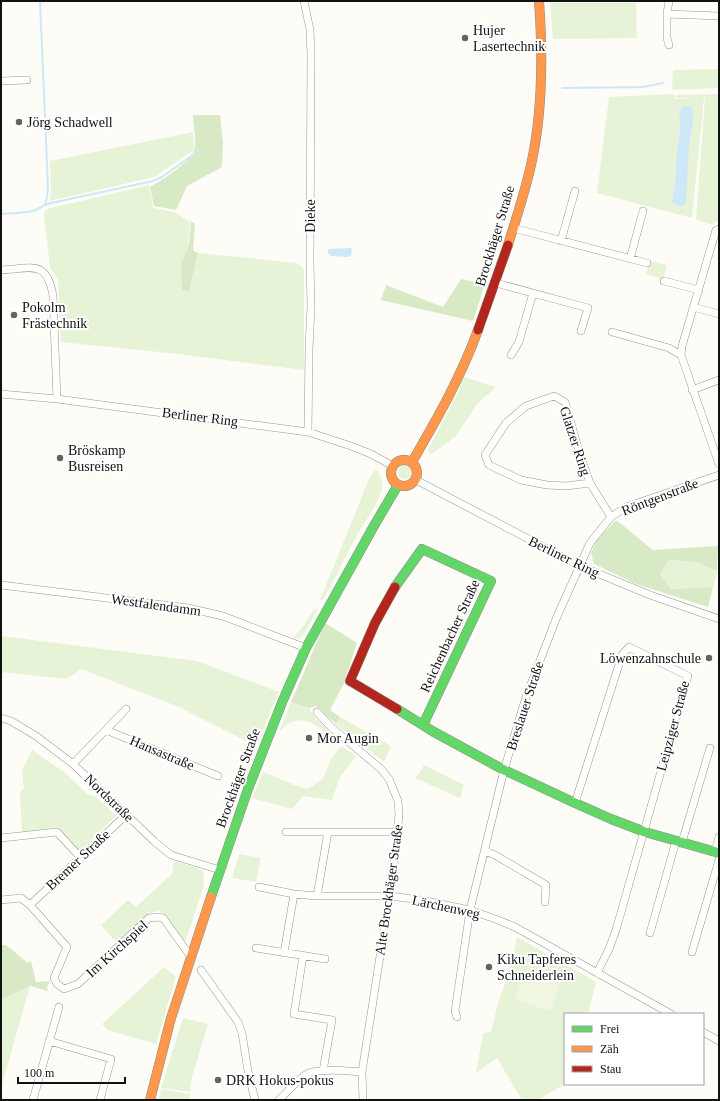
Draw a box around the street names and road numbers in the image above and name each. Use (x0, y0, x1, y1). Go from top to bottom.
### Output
street label: Brockhäger Straße (473, 184, 517, 288)
street label: Dieke (303, 199, 318, 233)
street label: Glatzer Ring (557, 404, 593, 478)
street label: Berliner Ring (161, 405, 239, 429)
street label: Röntgenstraße (620, 476, 700, 518)
street label: Berliner Ring (526, 533, 602, 581)
street label: Reichenbacher Straße (417, 577, 483, 695)
street label: Westfalendamm (110, 591, 202, 619)
street label: Breslauer Straße (504, 659, 546, 753)
street label: Leipziger Straße (654, 679, 692, 773)
street label: Brockhäger Straße (213, 726, 263, 830)
street label: Hansastraße (128, 733, 196, 773)
street label: Nordstraße (81, 771, 137, 825)
street label: Alte Brockhäger Straße (372, 824, 406, 956)
street label: Bremer Straße (43, 827, 113, 893)
street label: Lärchenweg (411, 892, 481, 922)
street label: Im Kirchspiel (83, 917, 151, 980)

